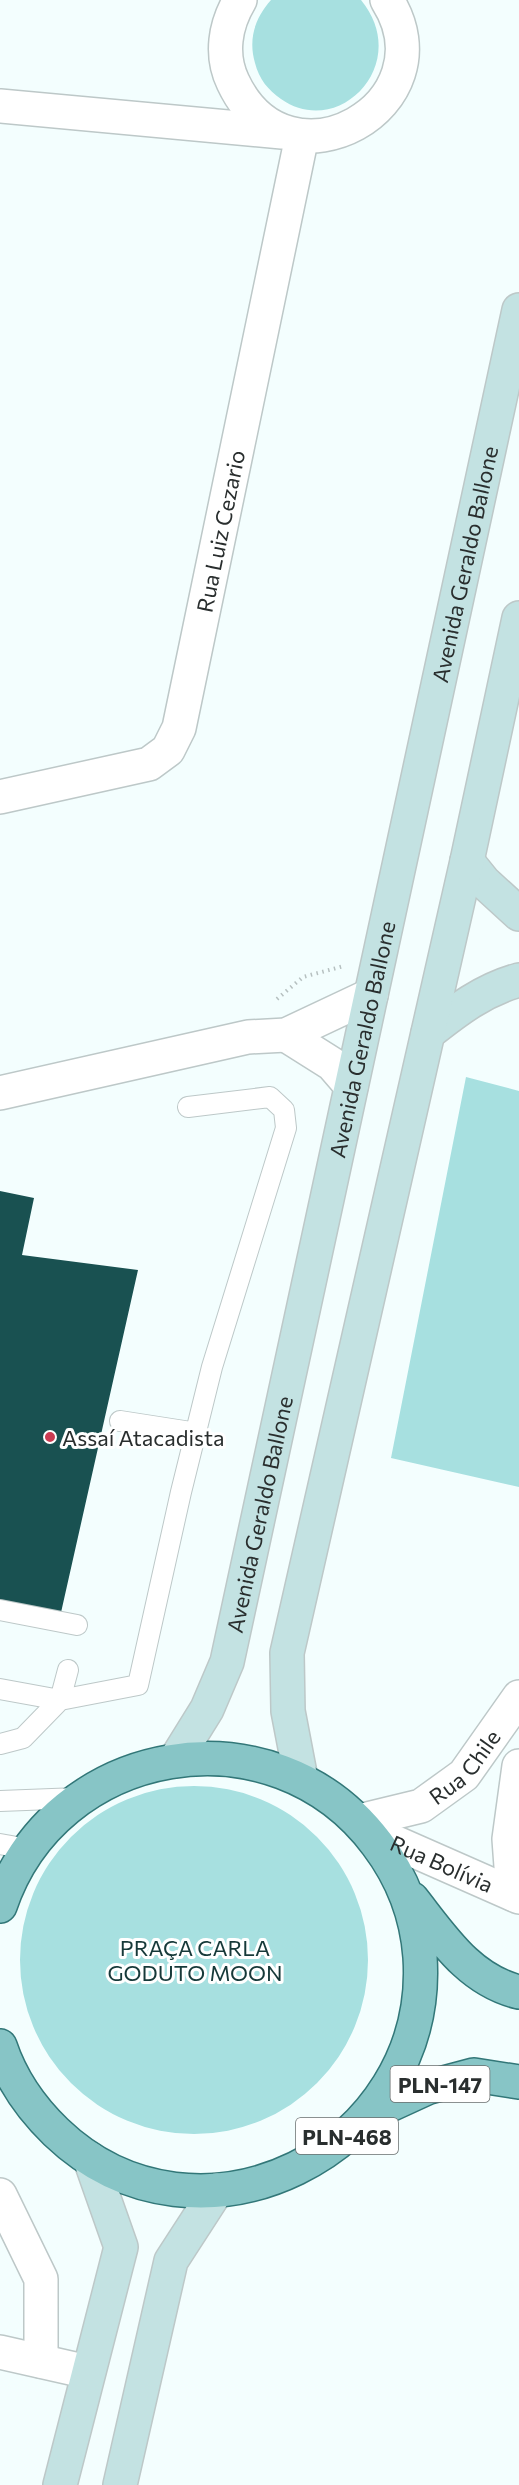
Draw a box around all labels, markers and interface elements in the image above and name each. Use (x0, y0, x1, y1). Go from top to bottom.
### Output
street label: Avenida Geraldo Ballone (425, 443, 503, 685)
street label: Rua Luiz Cezario (190, 447, 250, 615)
street label: Avenida Geraldo Ballone (323, 918, 400, 1160)
street label: Avenida Geraldo Ballone (220, 1393, 298, 1635)
place label: Assaí Atacadista (62, 1424, 225, 1451)
marker: Assaí Atacadista (43, 1430, 57, 1444)
street label: Rua Chile (423, 1724, 505, 1810)
street label: Rua Bolívia (386, 1829, 498, 1898)
park label: PRAÇA CARLA GODUTO MOON (107, 1934, 283, 1986)
road number: PLN-147 (390, 2066, 490, 2102)
road number: PLN-468 (296, 2118, 398, 2154)

